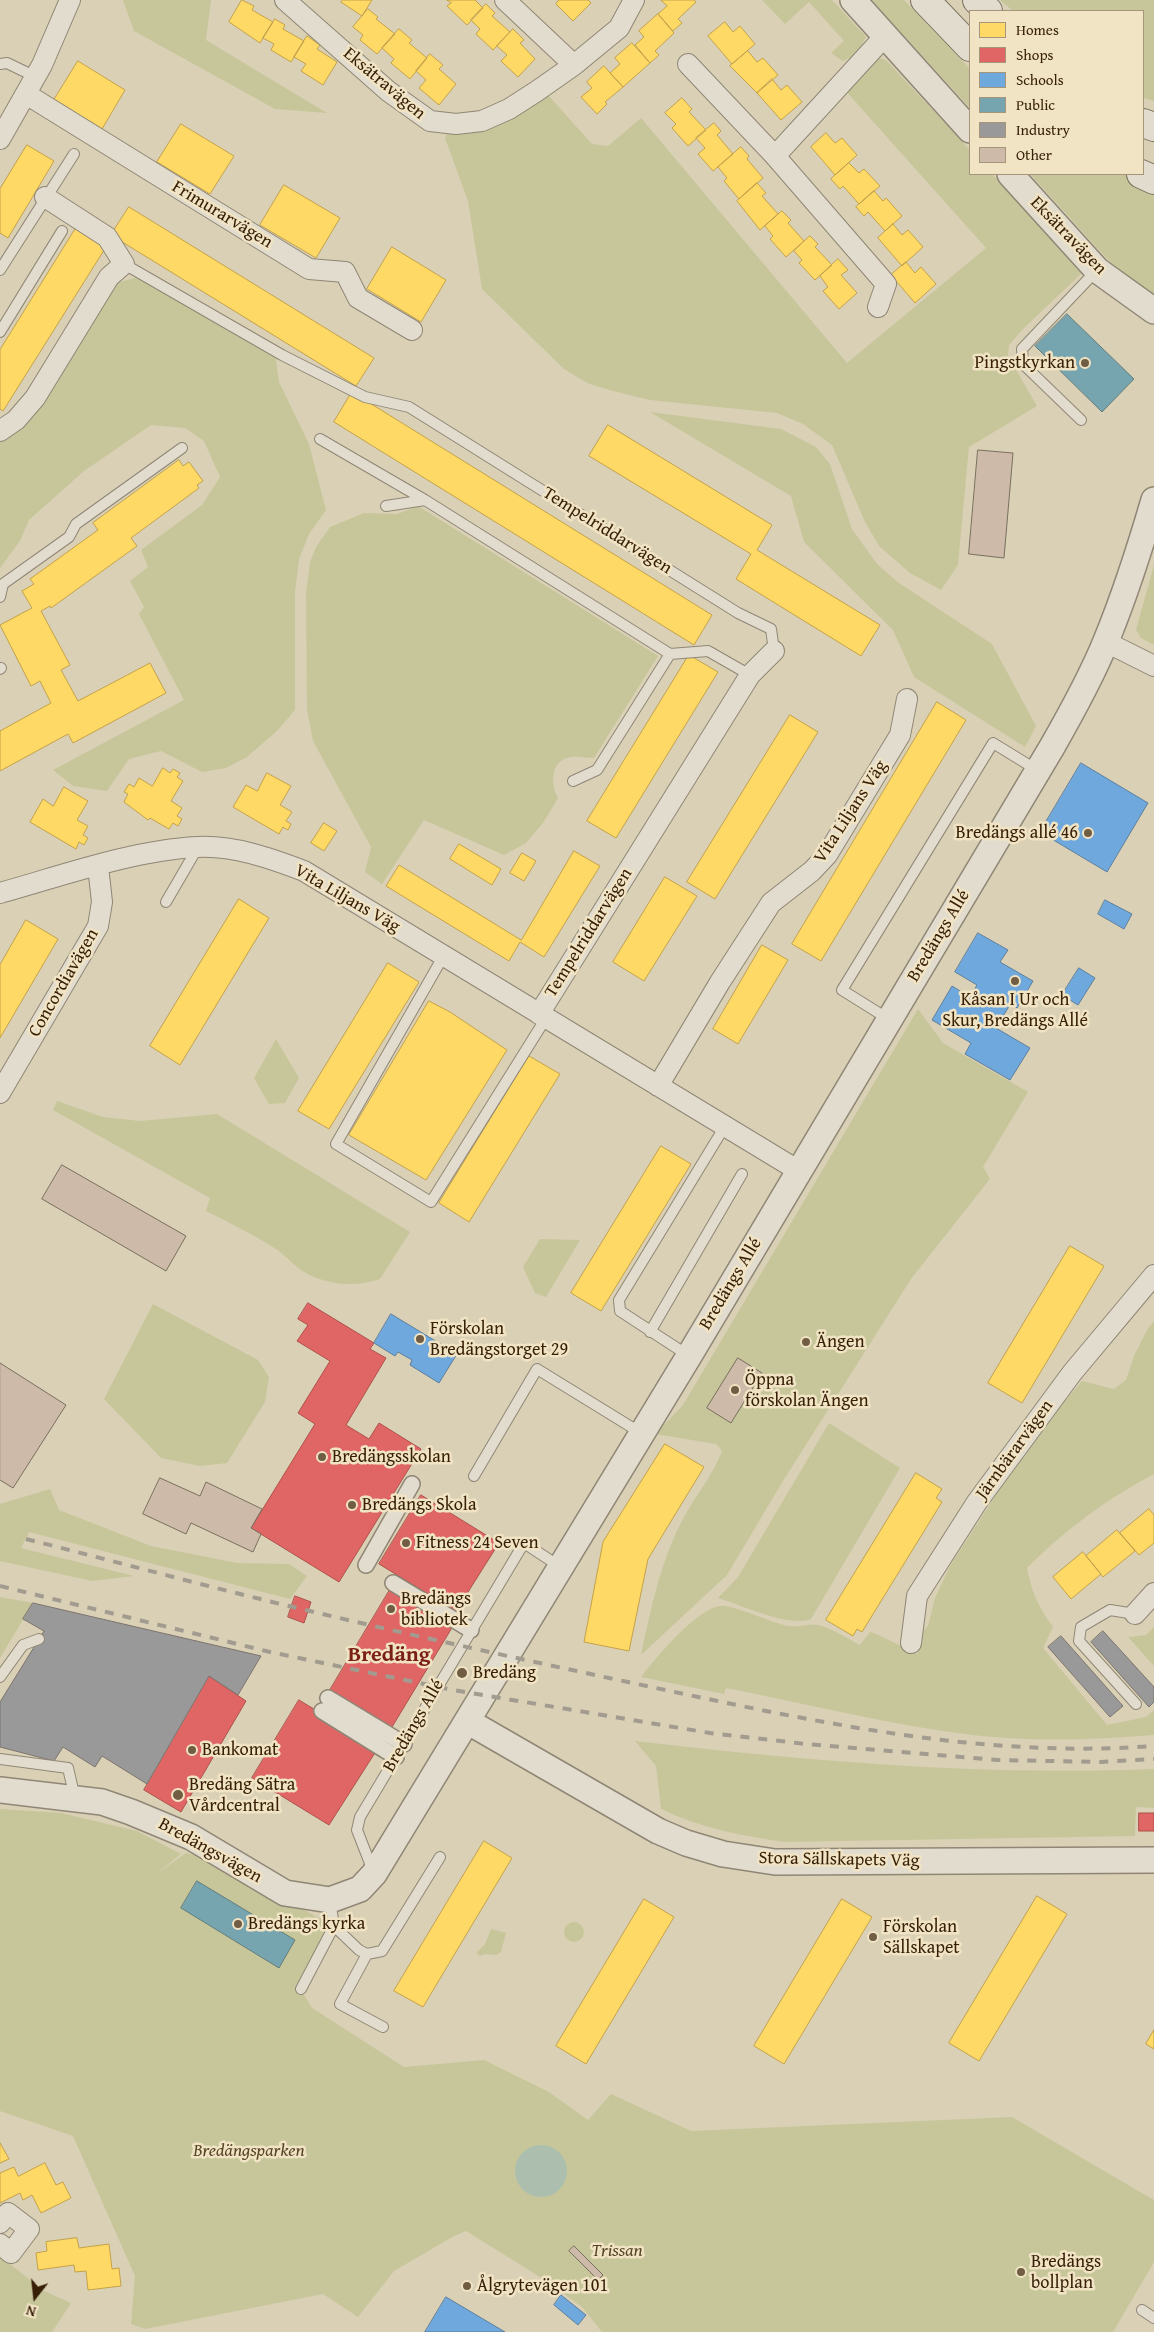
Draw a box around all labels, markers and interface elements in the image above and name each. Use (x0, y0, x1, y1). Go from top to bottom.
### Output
legend (969, 10, 1144, 175)
text: Homes (1016, 19, 1059, 40)
street label: Eksätravägen (338, 43, 430, 125)
text: Shops (1016, 44, 1053, 65)
text: Schools (1016, 69, 1064, 90)
text: Public (1016, 94, 1055, 115)
text: Industry (1016, 119, 1070, 140)
text: Other (1016, 144, 1052, 165)
street label: Frimurarvägen (168, 176, 276, 254)
street label: Eksätravägen (1025, 192, 1111, 280)
place label: Pingstkyrkan (974, 352, 1075, 374)
marker: Pingstkyrkan (1079, 357, 1091, 369)
street label: Tempelriddarvägen (538, 483, 676, 579)
street label: Vita Liljans Väg (810, 756, 892, 868)
place label: Bredängs allé 46 (956, 822, 1078, 844)
marker: Bredängs allé 46 (1082, 827, 1094, 839)
street label: Vita Liljans Väg (290, 860, 404, 938)
street label: Tempelriddarvägen (541, 864, 637, 1002)
street label: Bredängs Allé (903, 886, 975, 986)
street label: Concordiavägen (24, 925, 104, 1041)
marker: Kåsan I Ur och Skur, Bredängs Allé (1009, 975, 1021, 987)
place label: Kåsan I Ur och Skur, Bredängs Allé (942, 989, 1088, 1032)
street label: Bredängs Allé (695, 1234, 767, 1334)
place label: Förskolan Bredängstorget 29 (430, 1318, 568, 1360)
place label: Ängen (816, 1331, 865, 1353)
marker: Förskolan Bredängstorget 29 (414, 1333, 426, 1345)
marker: Ängen (800, 1336, 812, 1348)
place label: Öppna förskolan Ängen (745, 1369, 869, 1412)
marker: Öppna förskolan Ängen (729, 1384, 741, 1396)
street label: Järnbärarvägen (972, 1396, 1058, 1504)
place label: Bredängsskolan (332, 1446, 451, 1468)
marker: Bredängsskolan (316, 1451, 328, 1463)
place label: Bredängs Skola (362, 1494, 476, 1516)
marker: Bredängs Skola (346, 1499, 358, 1511)
place label: Fitness 24 Seven (416, 1532, 539, 1554)
marker: Fitness 24 Seven (400, 1537, 412, 1549)
place label: Bredängs bibliotek (401, 1588, 471, 1630)
marker: Bredängs bibliotek (385, 1603, 397, 1615)
district label: Bredäng (348, 1642, 430, 1668)
place label: Bredäng (473, 1662, 536, 1684)
marker: Bredäng (455, 1666, 469, 1680)
street label: Bredängs Allé (379, 1676, 449, 1776)
place label: Bankomat (202, 1739, 278, 1761)
marker: Bankomat (186, 1744, 198, 1756)
place label: Bredäng Sätra Vårdcentral (189, 1774, 295, 1816)
marker: Bredäng Sätra Vårdcentral (171, 1788, 185, 1802)
street label: Bredängsvägen (154, 1814, 266, 1888)
street label: Stora Sällskapets Väg (758, 1848, 920, 1872)
place label: Bredängs kyrka (248, 1913, 365, 1935)
place label: Förskolan Sällskapet (883, 1916, 960, 1958)
marker: Bredängs kyrka (232, 1918, 244, 1930)
marker: Förskolan Sällskapet (867, 1931, 879, 1943)
park label: Bredängsparken (193, 2140, 305, 2162)
park label: Trissan (591, 2240, 643, 2262)
place label: Bredängs bollplan (1031, 2251, 1101, 2294)
marker: Bredängs bollplan (1015, 2266, 1027, 2278)
north arrow (10, 2272, 60, 2322)
place label: Ålgrytevägen 101 (477, 2275, 608, 2297)
marker: Ålgrytevägen 101 (461, 2280, 473, 2292)
text: N (24, 2301, 38, 2322)

